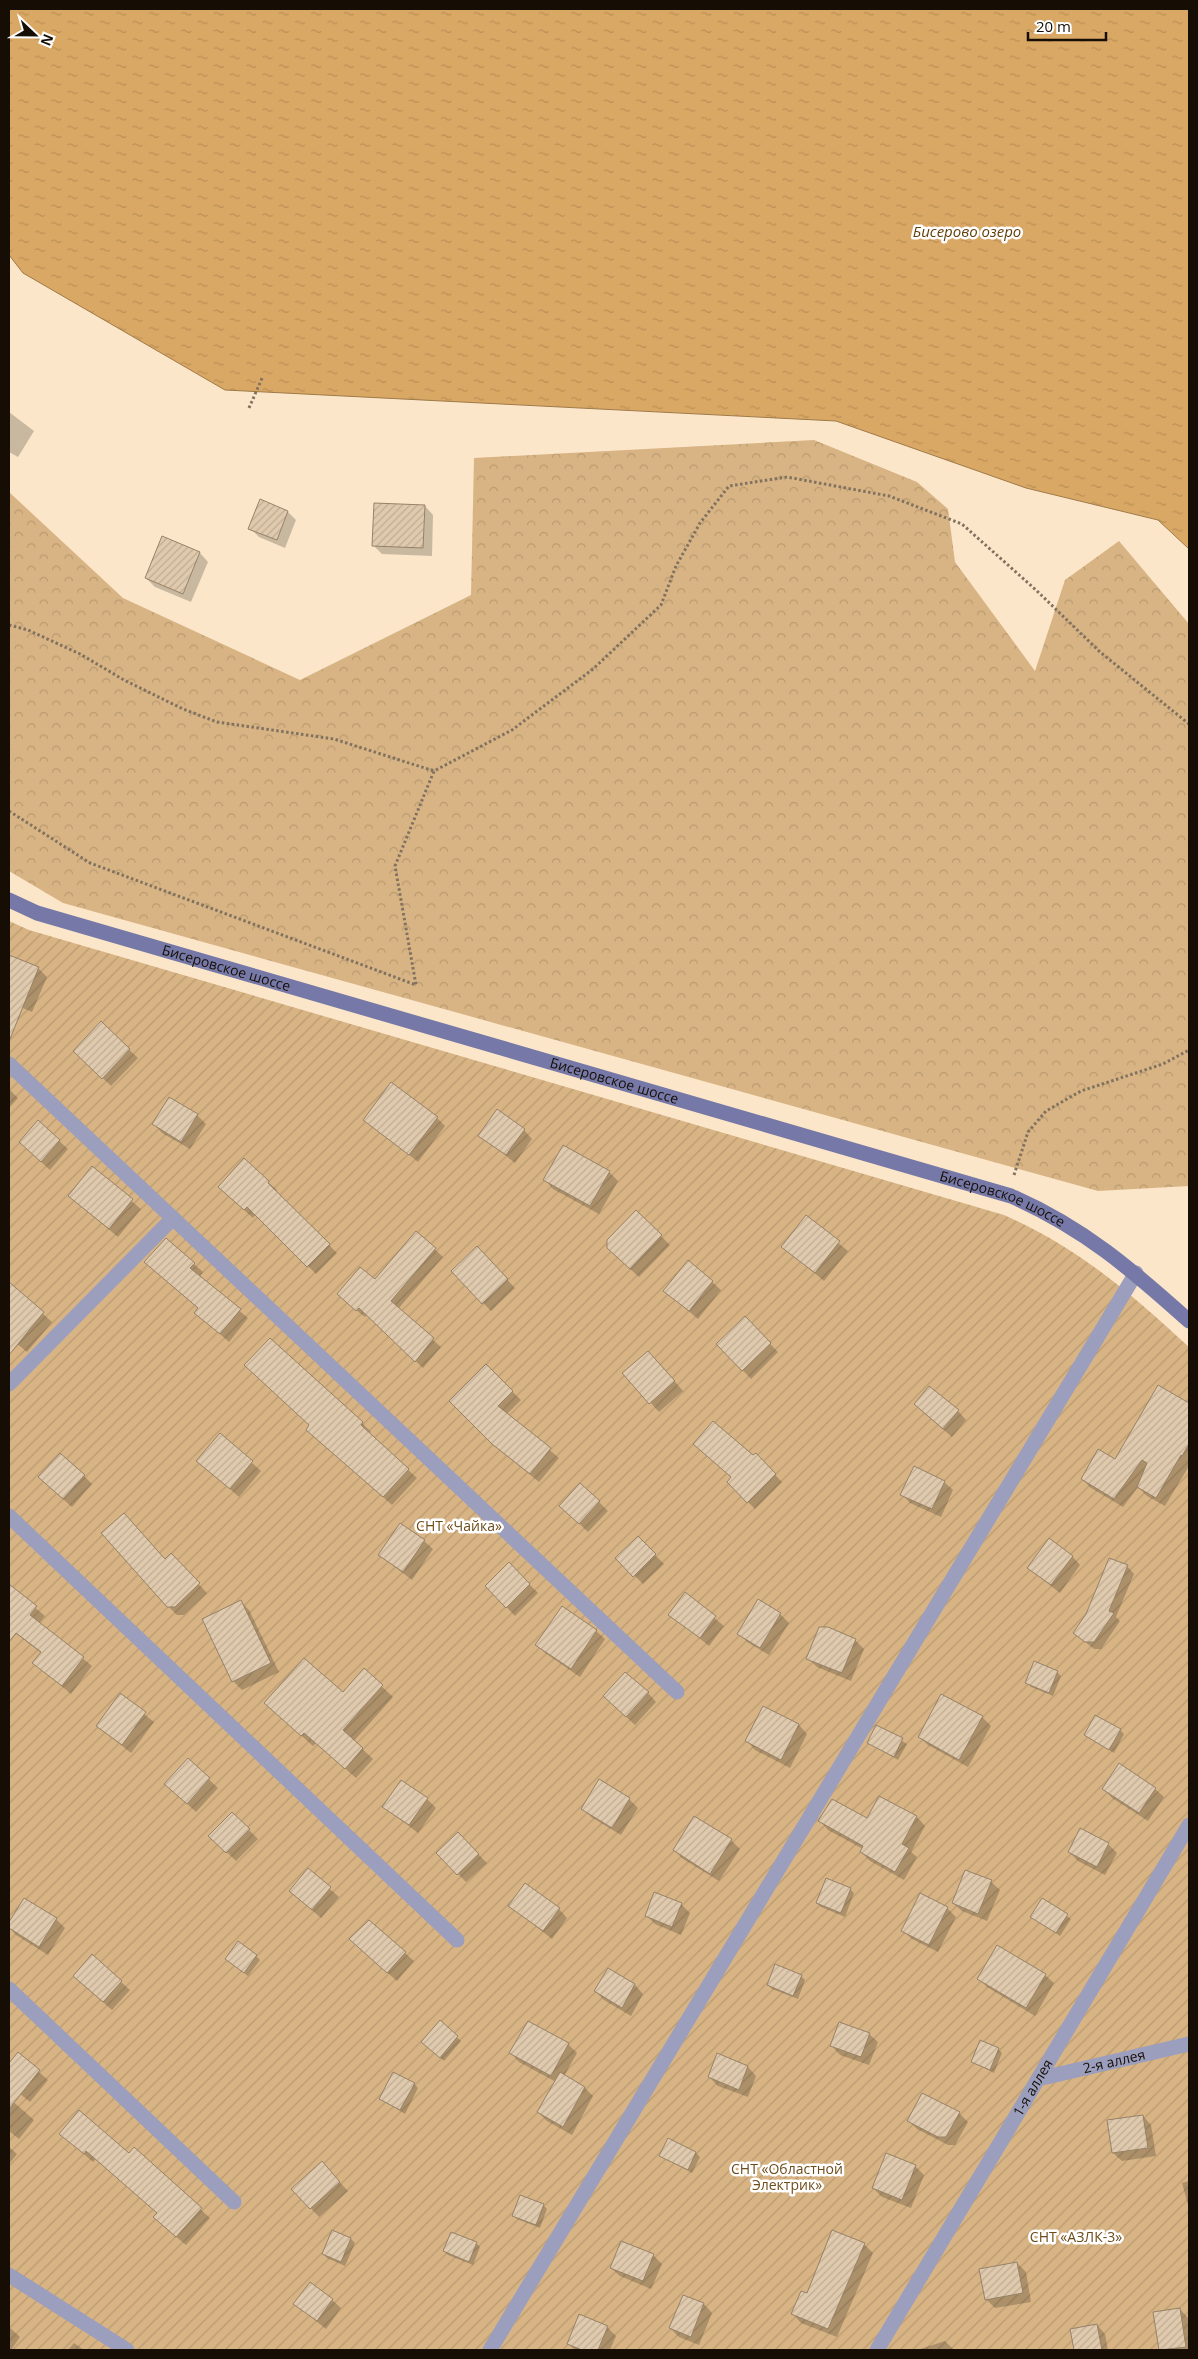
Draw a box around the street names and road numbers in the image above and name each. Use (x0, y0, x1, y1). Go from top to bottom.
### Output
street label: Бисеровское шоссе (160, 940, 293, 995)
street label: Бисеровское шоссе (548, 1053, 681, 1108)
street label: Бисеровское шоссе (938, 1166, 1069, 1231)
street label: 2-я аллея (1081, 2044, 1147, 2077)
street label: 1-я аллея (1008, 2055, 1057, 2120)

